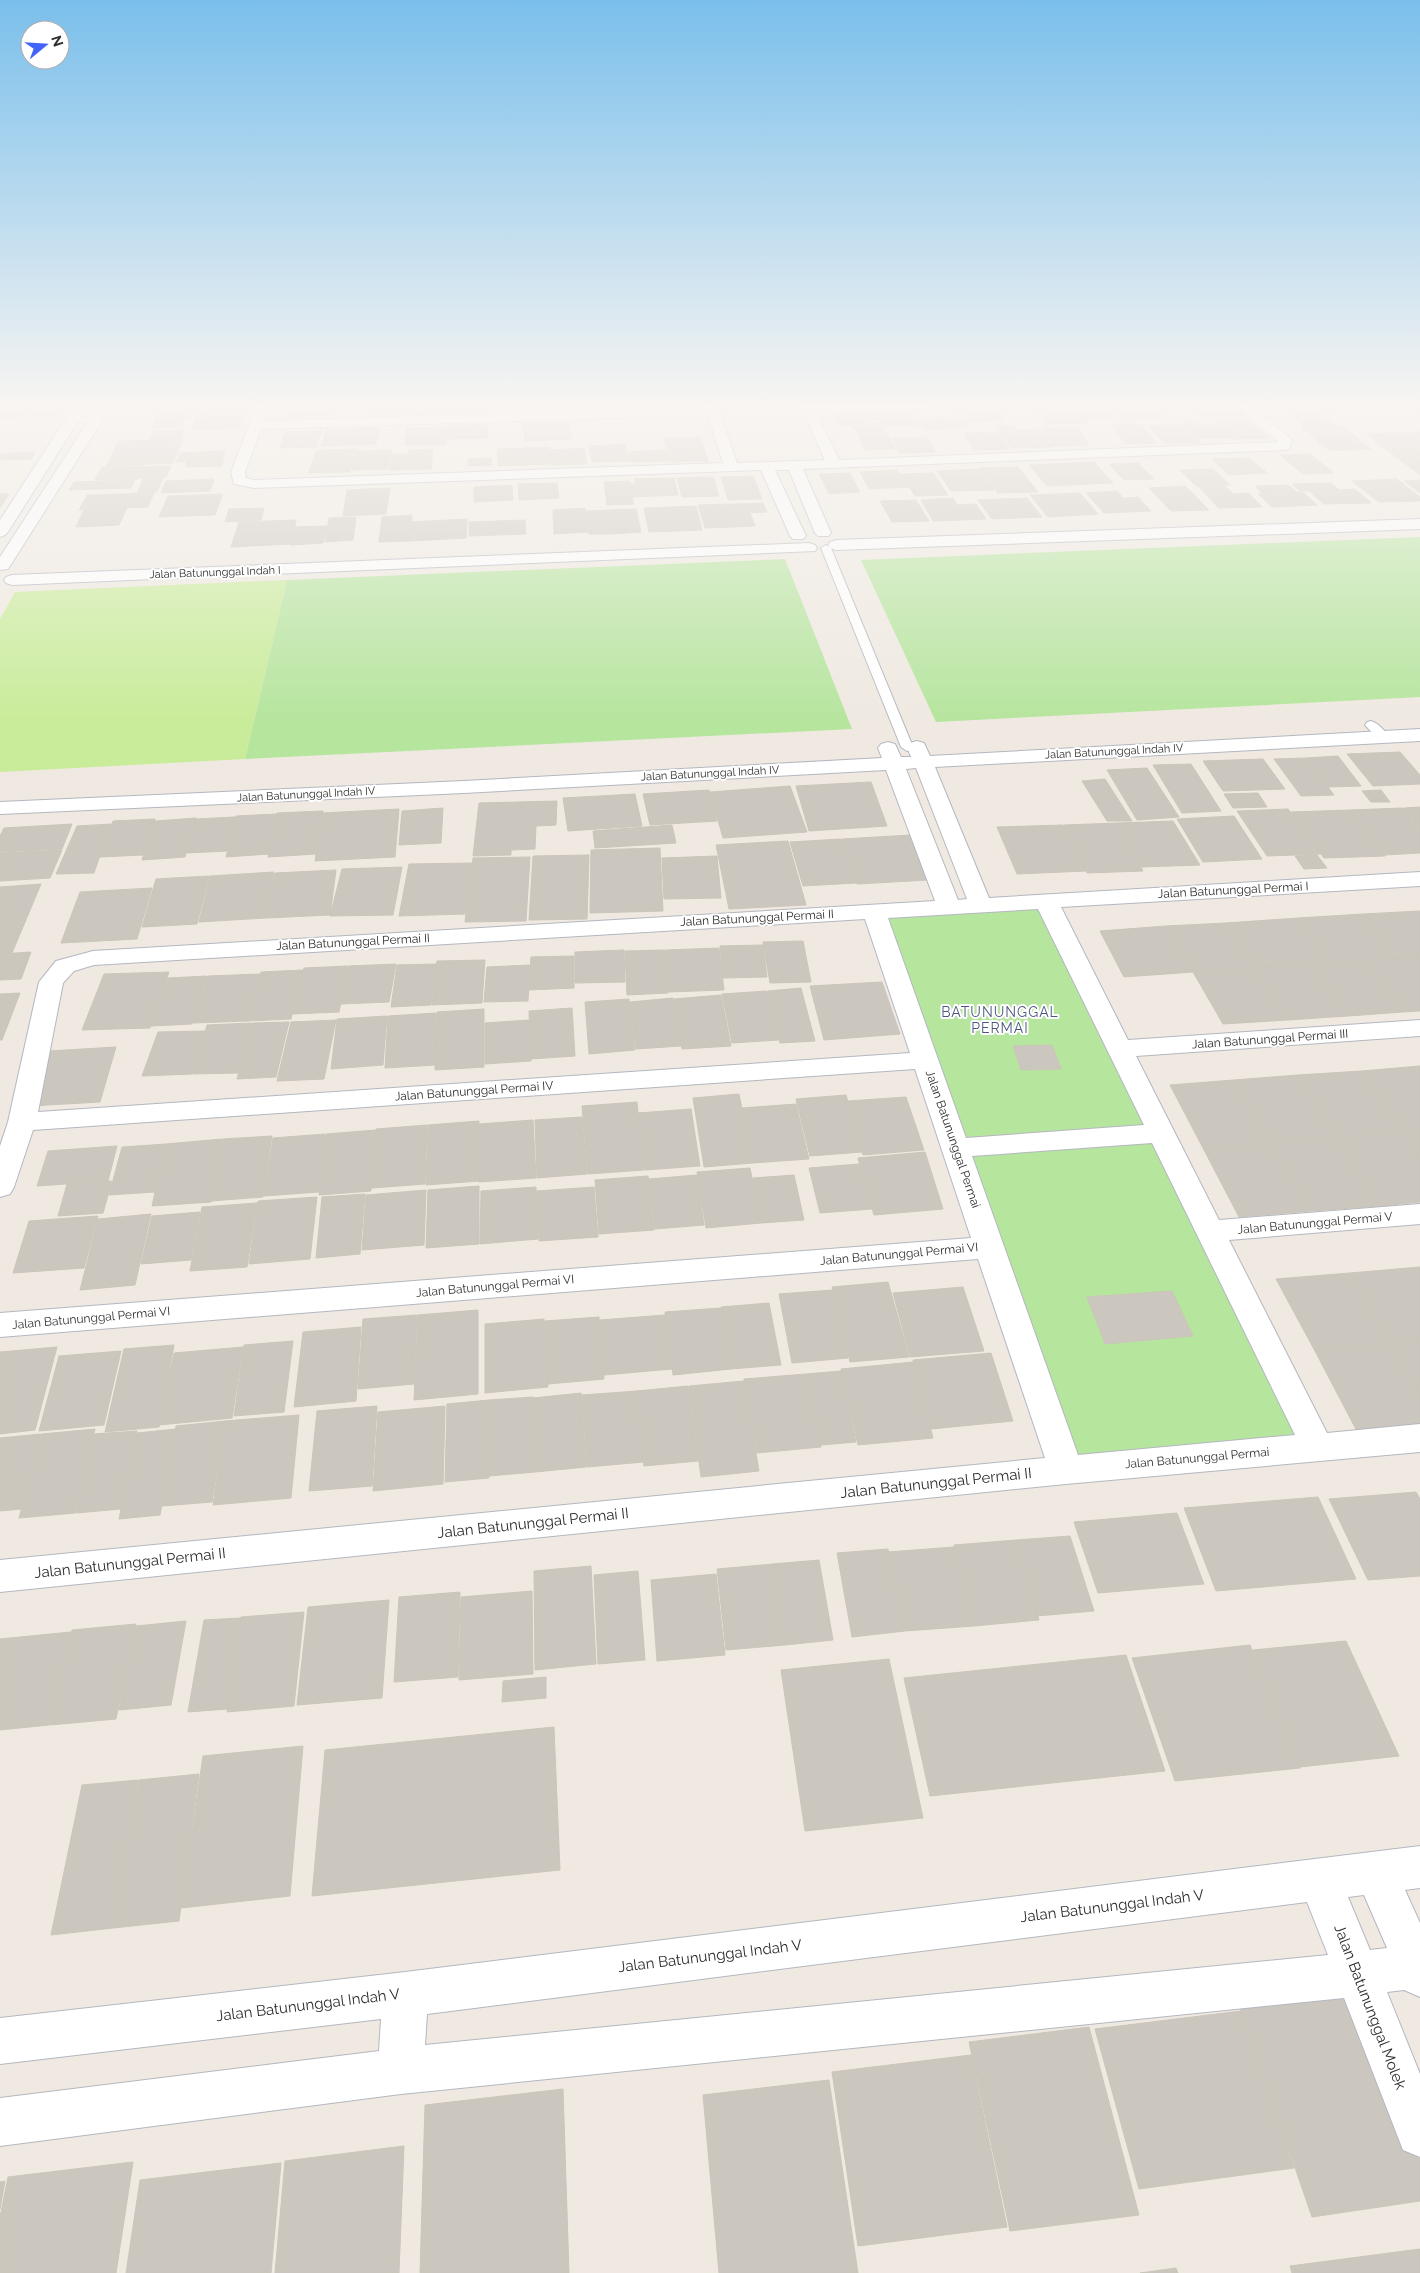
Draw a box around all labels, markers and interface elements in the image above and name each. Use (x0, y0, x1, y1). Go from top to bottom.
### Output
north arrow (20, 20, 70, 70)
text: N (48, 33, 67, 49)
street label: Jalan Batununggal Indah I (149, 564, 281, 581)
street label: Jalan Batununggal Indah IV (1044, 741, 1184, 762)
street label: Jalan Batununggal Indah IV (640, 763, 780, 784)
street label: Jalan Batununggal Indah IV (236, 784, 376, 805)
street label: Jalan Batununggal Permai I (1157, 879, 1309, 901)
street label: Jalan Batununggal Permai II (680, 907, 834, 929)
street label: Jalan Batununggal Permai II (276, 931, 430, 953)
district label: BATUNUNGGAL PERMAI (941, 1004, 1059, 1036)
street label: Jalan Batununggal Permai III (1191, 1027, 1349, 1051)
street label: Jalan Batununggal Permai (923, 1068, 983, 1210)
street label: Jalan Batununggal Permai IV (394, 1078, 554, 1104)
street label: Jalan Batununggal Permai V (1237, 1209, 1393, 1237)
street label: Jalan Batununggal Permai VI (819, 1240, 979, 1268)
street label: Jalan Batununggal Permai VI (415, 1272, 575, 1300)
street label: Jalan Batununggal Permai VI (11, 1304, 171, 1332)
street label: Jalan Batununggal Permai (1124, 1445, 1270, 1471)
street label: Jalan Batununggal Permai II (839, 1464, 1033, 1502)
street label: Jalan Batununggal Permai II (436, 1504, 630, 1542)
street label: Jalan Batununggal Permai II (33, 1544, 227, 1582)
street label: Jalan Batununggal Indah V (1019, 1886, 1205, 1926)
street label: Jalan Batununggal Molek (1330, 1922, 1410, 2092)
street label: Jalan Batununggal Indah V (617, 1936, 803, 1976)
street label: Jalan Batununggal Indah V (215, 1985, 401, 2025)

